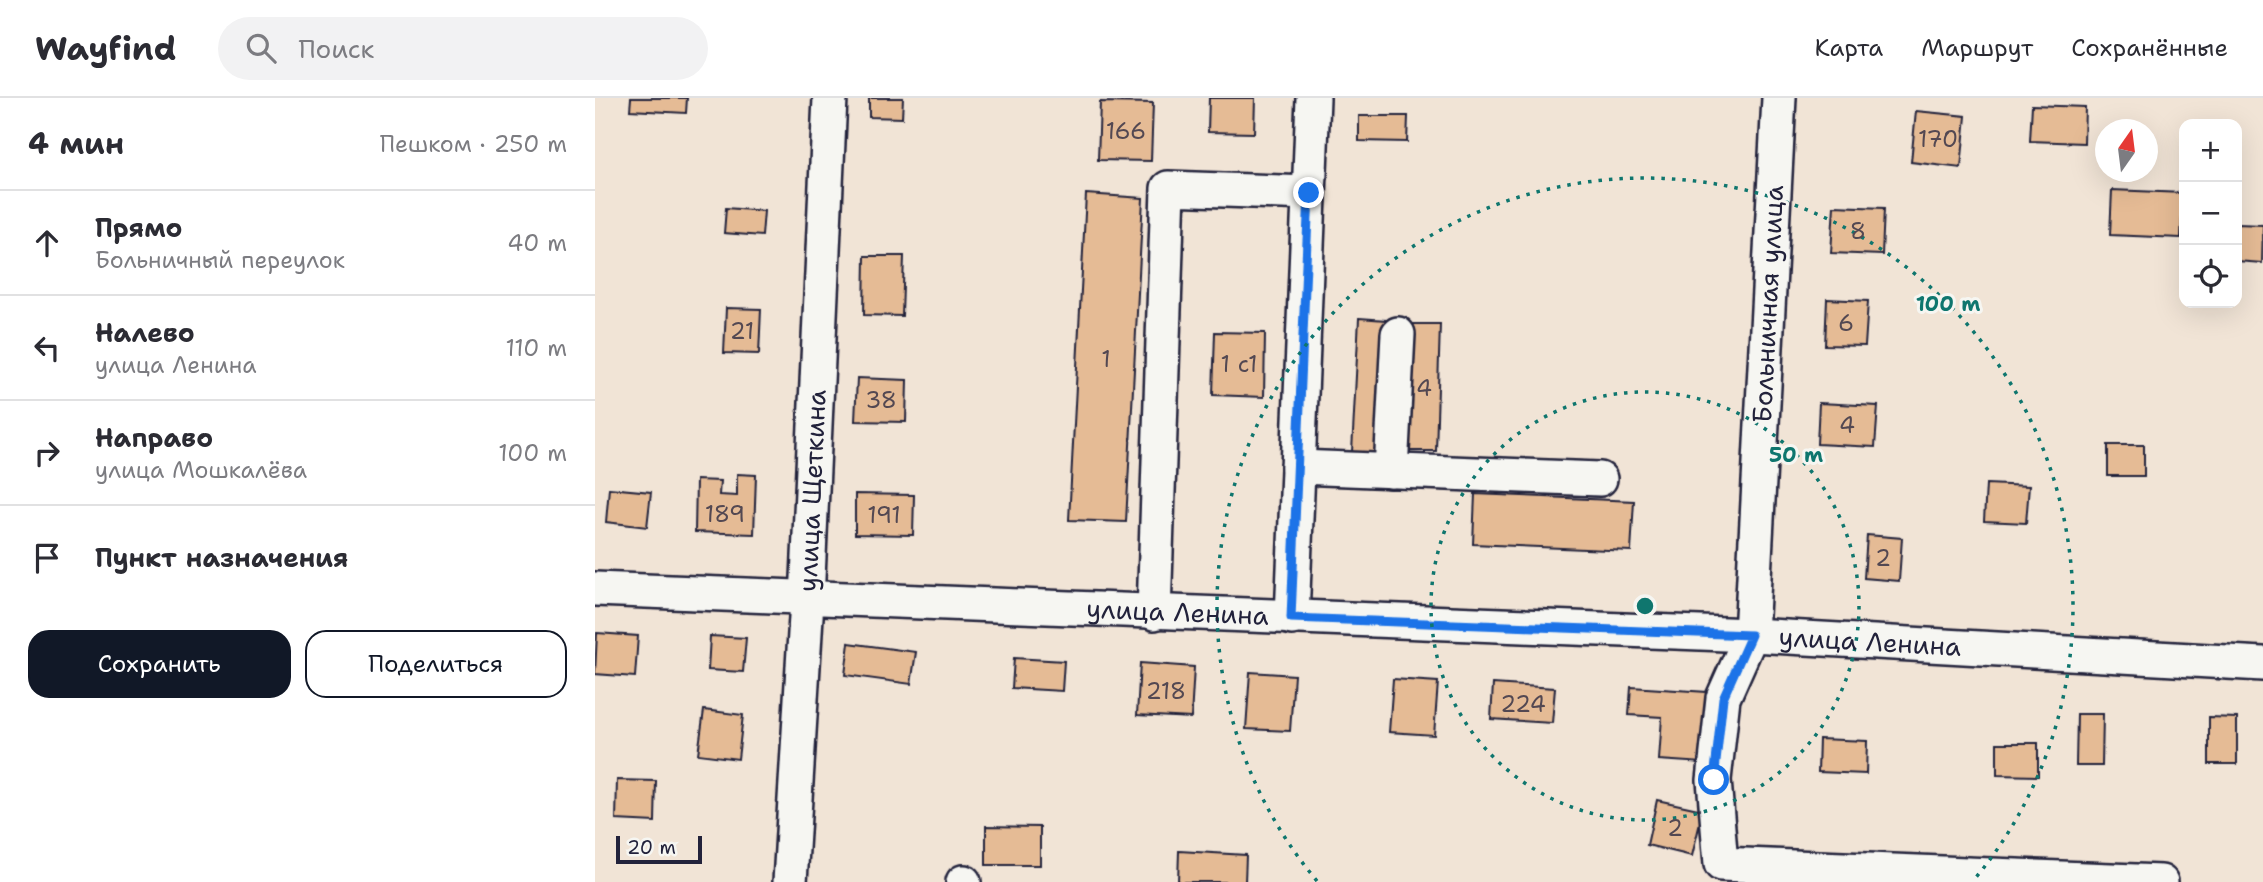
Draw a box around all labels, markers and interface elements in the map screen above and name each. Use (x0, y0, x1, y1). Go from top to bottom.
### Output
search box (218, 17, 708, 80)
text: Wayfind (35, 26, 176, 71)
icon: search (242, 29, 280, 67)
text: Поиск (298, 31, 374, 66)
text: Карта (1815, 32, 1883, 64)
text: Маршрут (1921, 32, 2033, 64)
text: Сохранённые (2071, 32, 2228, 64)
house number: 166 (1106, 116, 1146, 146)
north arrow (2095, 119, 2158, 182)
map controls (2179, 119, 2242, 308)
button: + (2179, 119, 2242, 182)
text: 4 мин (28, 123, 124, 164)
house number: 170 (1918, 124, 1958, 154)
text: Пешком · 250 m (380, 129, 567, 159)
route end (1293, 177, 1324, 208)
button: − (2179, 182, 2242, 245)
street label: Больничная улица (1744, 184, 1791, 424)
text: Прямо (95, 210, 183, 245)
house number: 8 (1850, 216, 1866, 246)
icon: ahead (28, 224, 66, 262)
text: 40 m (507, 228, 567, 258)
text: Больничный переулок (95, 245, 345, 275)
button: locate (2179, 245, 2242, 308)
text: 100 m (1916, 290, 1980, 318)
house number: 6 (1838, 308, 1854, 338)
text: Налево (95, 315, 195, 350)
house number: 21 (730, 316, 754, 346)
icon: left (28, 329, 66, 367)
text: 110 m (505, 333, 567, 363)
house number: 1 (1101, 344, 1111, 374)
house number: 1 с1 (1220, 349, 1258, 379)
text: улица Ленина (95, 350, 256, 380)
house number: 4 (1416, 373, 1432, 403)
house number: 38 (865, 385, 897, 415)
street label: улица Щеткина (789, 389, 834, 592)
house number: 4 (1839, 410, 1855, 440)
text: Направо (95, 420, 213, 455)
icon: right (28, 434, 66, 472)
text: 100 m (498, 438, 567, 468)
text: 50 m (1769, 441, 1823, 469)
text: улица Мошкалёва (95, 455, 307, 485)
house number: 189 (705, 499, 745, 529)
house number: 191 (867, 500, 901, 530)
icon: arrive (28, 539, 66, 577)
text: Пункт назначения (95, 540, 348, 575)
house number: 2 (1875, 543, 1891, 573)
street label: улица Ленина (1086, 591, 1269, 633)
centre of rings (1633, 594, 1657, 618)
street label: улица Ленина (1778, 619, 1962, 664)
button: Сохранить (28, 630, 291, 698)
button: Поделиться (305, 630, 567, 698)
house number: 218 (1146, 676, 1186, 706)
house number: 224 (1500, 689, 1546, 719)
route start (1698, 764, 1729, 795)
house number: 2 (1667, 813, 1683, 843)
scale bar (616, 833, 702, 865)
text: 20 m (627, 835, 676, 860)

